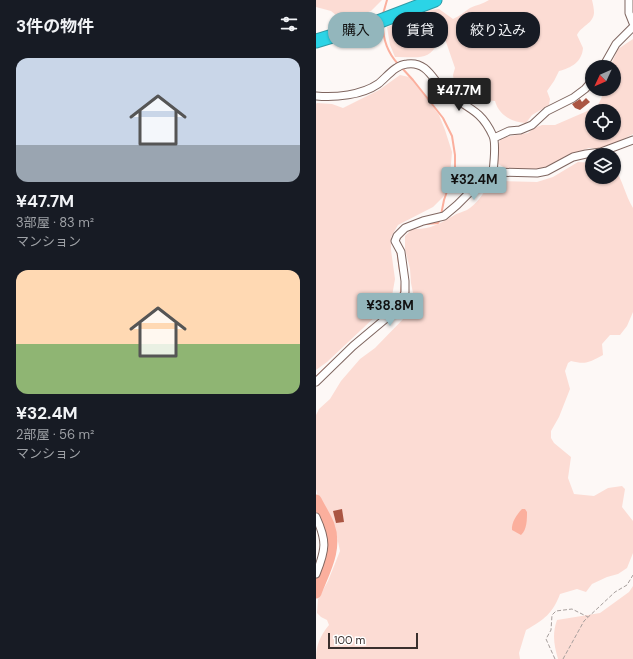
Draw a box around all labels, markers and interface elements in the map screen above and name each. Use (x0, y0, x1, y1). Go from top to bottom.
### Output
chip: 購入 (328, 12, 384, 48)
chip: 賃貸 (392, 12, 448, 48)
chip: 絞り込み (456, 12, 540, 48)
icon: filters (278, 13, 300, 35)
text: 3件の物件 (16, 15, 94, 37)
north arrow (585, 60, 621, 96)
map controls (585, 60, 621, 184)
pin: ¥47.7M (426, 78, 492, 112)
text: ¥47.7M (437, 82, 481, 99)
icon: home (122, 84, 194, 156)
button: locate (585, 104, 621, 140)
button: layers (585, 148, 621, 184)
pin: ¥32.4M (441, 167, 507, 201)
text: ¥32.4M (450, 171, 498, 188)
text: ¥47.7M (16, 190, 74, 212)
text: 3部屋 · 83 m² (16, 214, 94, 231)
text: マンション (16, 233, 81, 250)
pin: ¥38.8M (357, 293, 423, 327)
icon: home (122, 296, 194, 368)
text: ¥38.8M (366, 297, 414, 314)
text: ¥32.4M (16, 402, 78, 424)
text: 2部屋 · 56 m² (16, 426, 94, 443)
text: マンション (16, 445, 81, 462)
scale bar (328, 631, 418, 650)
text: 100 m (334, 633, 365, 647)

